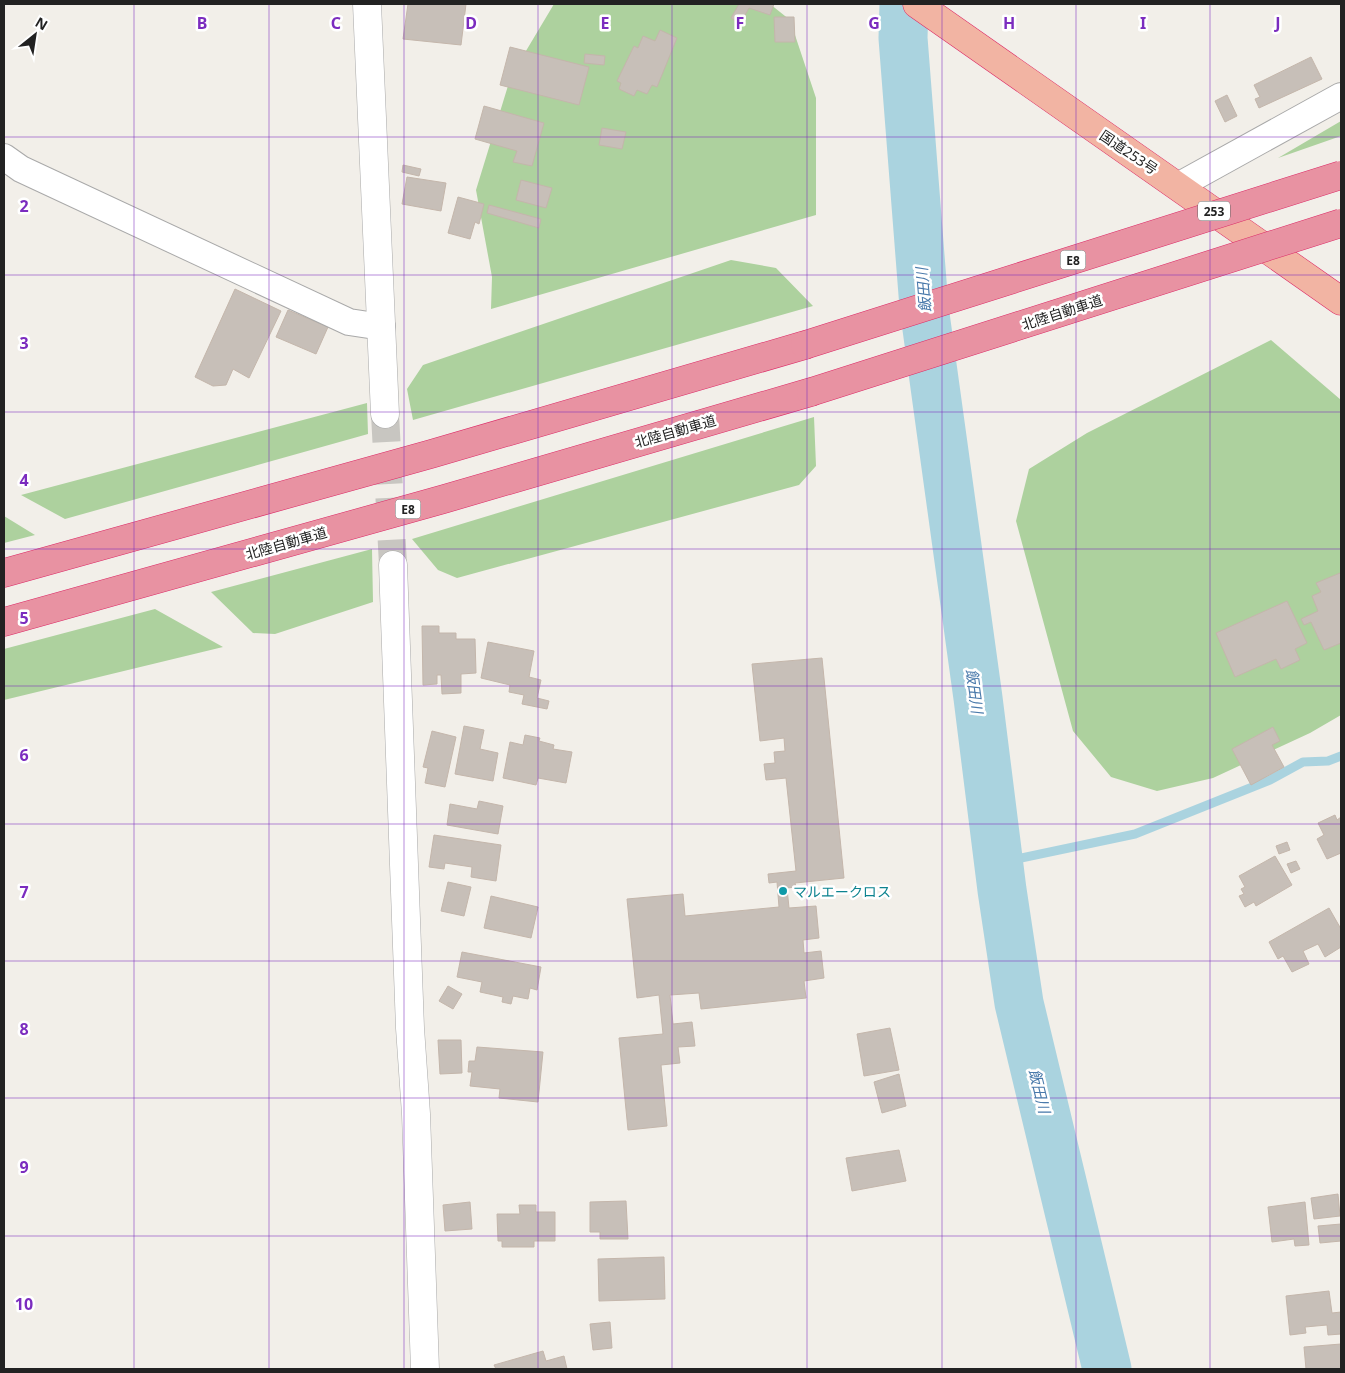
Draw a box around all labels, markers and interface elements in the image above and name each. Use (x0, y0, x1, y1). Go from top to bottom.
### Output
north arrow (10, 10, 60, 60)
text: N (32, 12, 51, 34)
text: B (197, 12, 207, 34)
text: C (331, 12, 341, 34)
text: D (465, 12, 477, 34)
text: E (601, 12, 610, 34)
text: F (736, 12, 744, 34)
text: G (868, 12, 880, 34)
text: H (1003, 12, 1015, 34)
text: I (1140, 12, 1146, 34)
text: J (1273, 12, 1281, 34)
street label: 国道253号 (1096, 126, 1162, 178)
text: 2 (19, 195, 29, 217)
road number: 253 (1198, 202, 1230, 220)
road number: E8 (1060, 250, 1086, 270)
water label: 飯田川 (911, 265, 935, 313)
street label: 北陸自動車道 (1019, 290, 1105, 334)
text: 3 (19, 332, 29, 354)
street label: 北陸自動車道 (632, 410, 718, 452)
text: 4 (19, 469, 29, 491)
road number: E8 (396, 499, 420, 518)
street label: 北陸自動車道 (243, 522, 329, 564)
text: 5 (19, 607, 29, 629)
water label: 飯田川 (962, 667, 988, 717)
text: 6 (19, 744, 29, 766)
text: 7 (19, 881, 29, 903)
place label: マルエークロス (793, 882, 891, 901)
marker: マルエークロス (777, 885, 789, 897)
text: 8 (19, 1018, 29, 1040)
water label: 飯田川 (1025, 1067, 1056, 1117)
text: 9 (19, 1156, 29, 1178)
text: 10 (15, 1293, 33, 1315)

